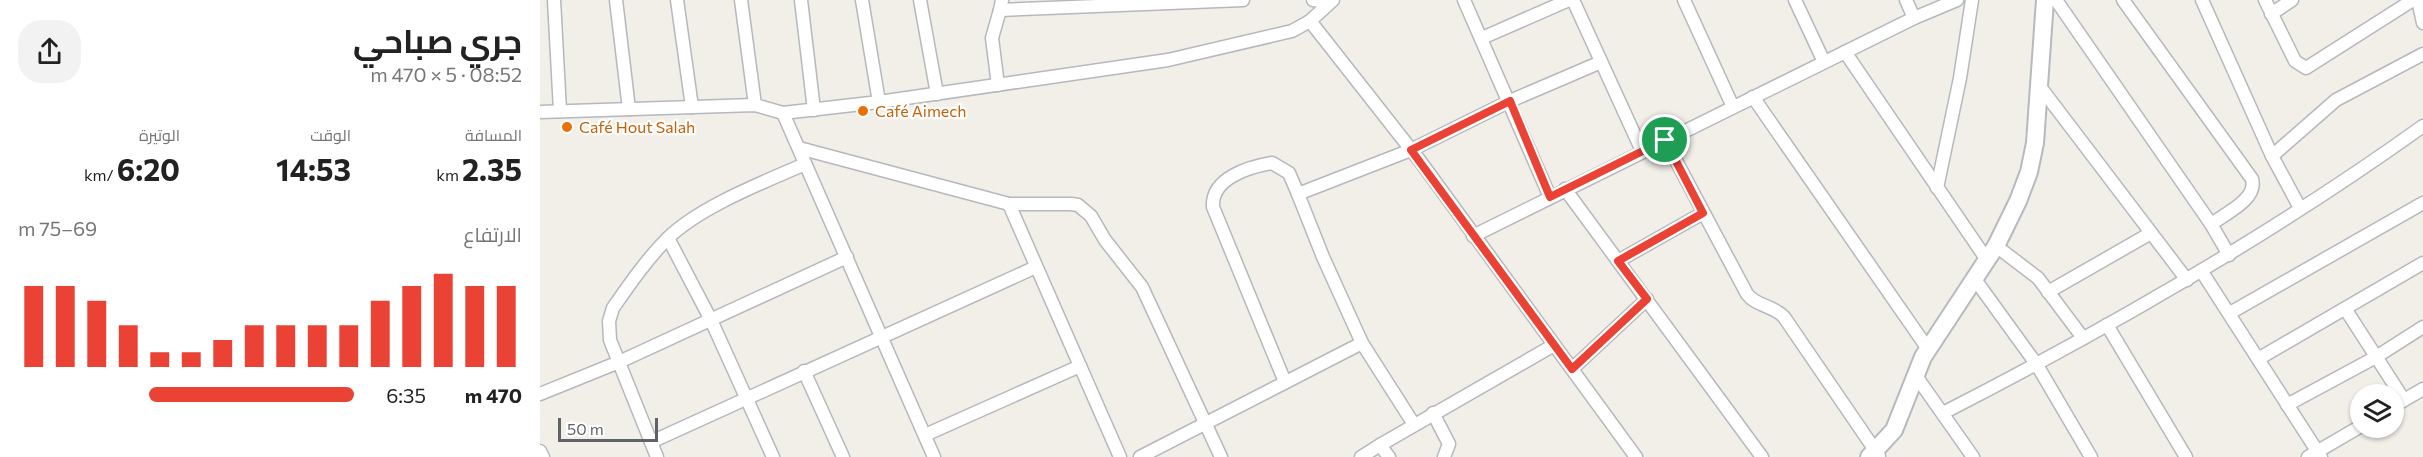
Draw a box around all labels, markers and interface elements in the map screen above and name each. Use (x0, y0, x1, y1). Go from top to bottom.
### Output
text: جري صباحي (353, 19, 522, 60)
button: share (18, 20, 81, 83)
text: 08:52 · 5 × 470 m (370, 62, 522, 86)
place label: Café Aimech (875, 101, 966, 120)
marker: Café Aimech (856, 104, 870, 118)
pin (1639, 114, 1690, 165)
place label: Café Hout Salah (579, 117, 695, 136)
marker: Café Hout Salah (560, 120, 574, 134)
icon: arrive (1648, 123, 1681, 156)
text: الوتيرة (139, 125, 180, 144)
text: الوقت (310, 125, 351, 144)
text: المسافة (465, 125, 522, 144)
text: 6:20 (117, 150, 180, 187)
text: 14:53 (276, 150, 351, 187)
text: 2.35 (462, 150, 522, 187)
text: /km (84, 165, 117, 184)
text: km (436, 165, 462, 184)
text: 69–75 m (18, 216, 97, 240)
text: الارتفاع (463, 222, 522, 246)
text: 6:35 (386, 383, 426, 407)
text: 470 m (465, 383, 522, 407)
map controls (2350, 384, 2404, 438)
button: layers (2350, 384, 2404, 438)
scale bar (558, 415, 658, 442)
text: 50 m (567, 419, 604, 438)

